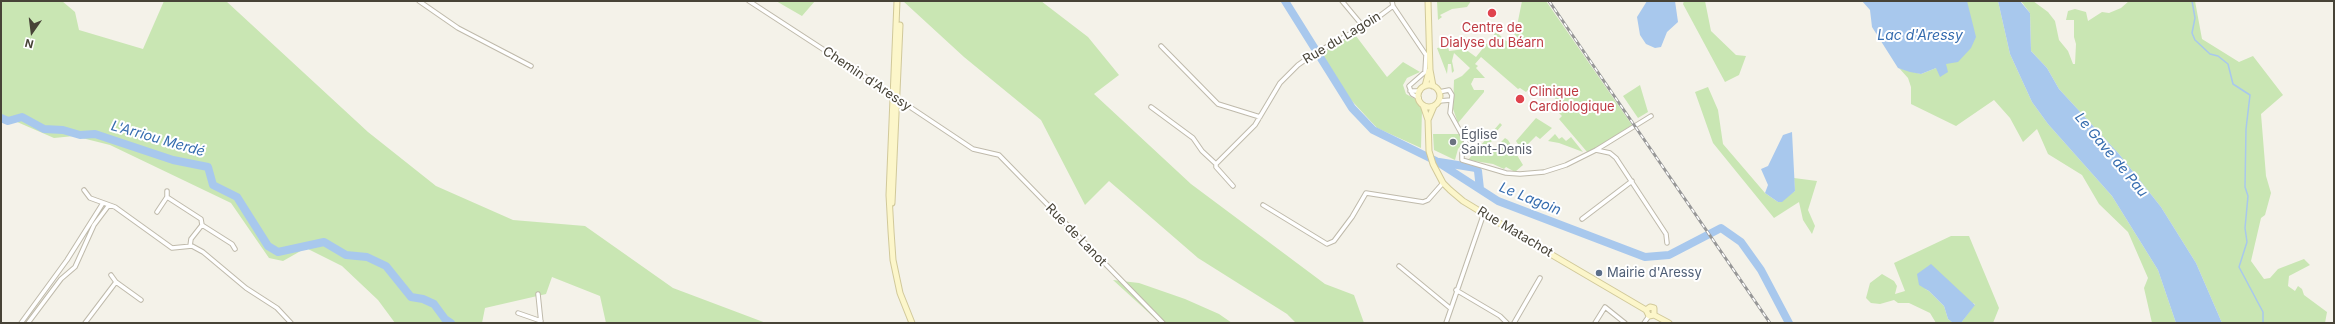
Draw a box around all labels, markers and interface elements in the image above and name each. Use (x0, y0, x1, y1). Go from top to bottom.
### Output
marker: Centre de Dialyse du Béarn (1486, 7, 1498, 19)
street label: Rue du Lagoin (1300, 9, 1384, 67)
north arrow (12, 12, 52, 52)
place label: Centre de Dialyse du Béarn (1440, 20, 1544, 51)
water label: Lac d'Aressy (1877, 28, 1963, 44)
text: N (23, 36, 35, 51)
street label: Chemin d'Aressy (820, 44, 914, 114)
place label: Clinique Cardiologique (1529, 84, 1615, 115)
marker: Clinique Cardiologique (1514, 93, 1526, 105)
water label: Le Gave de Pau (2071, 110, 2151, 200)
water label: L'Arriou Merdé (109, 118, 207, 160)
place label: Église Saint-Denis (1461, 127, 1532, 158)
marker: Église Saint-Denis (1448, 137, 1458, 147)
water label: Le Lagoin (1497, 179, 1563, 219)
street label: Rue de Lanot (1042, 200, 1110, 270)
street label: Rue Matachot (1475, 203, 1555, 261)
place label: Mairie d'Aressy (1607, 265, 1702, 281)
marker: Mairie d'Aressy (1594, 268, 1604, 278)

